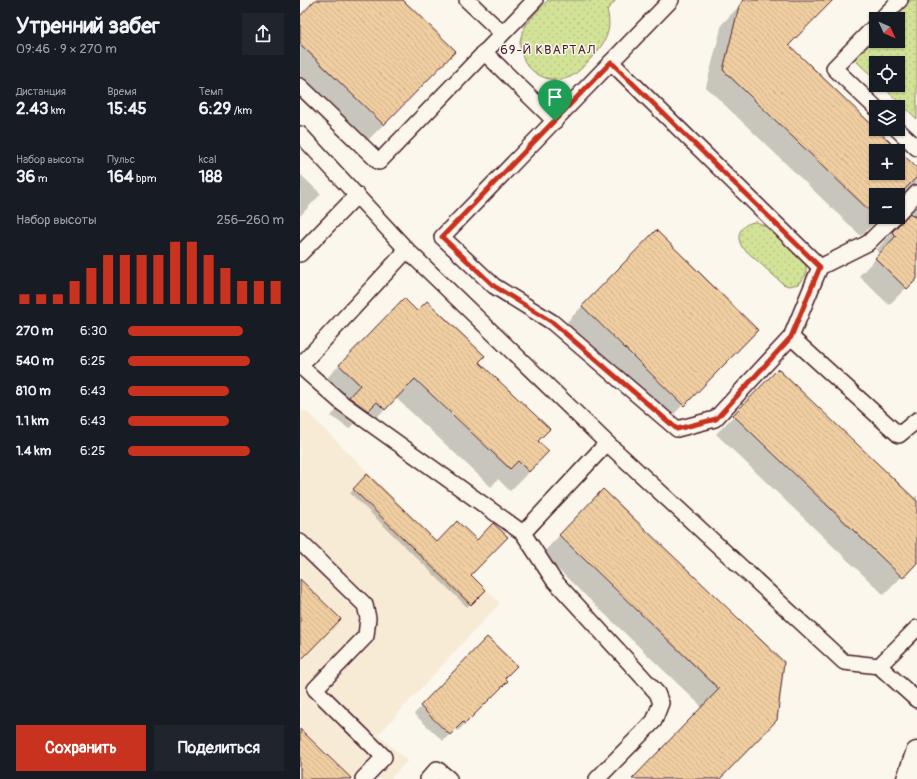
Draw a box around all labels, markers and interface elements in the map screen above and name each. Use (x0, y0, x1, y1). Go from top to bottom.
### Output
text: Утренний забег (16, 12, 160, 40)
north arrow (869, 12, 905, 48)
map controls (869, 12, 905, 224)
button: share (242, 13, 284, 55)
text: 09:46 · 9 × 270 m (16, 41, 117, 57)
district label: 69-Й КВАРТАЛ (500, 42, 596, 58)
button: locate (869, 56, 905, 92)
pin (538, 80, 572, 121)
text: Дистанция (16, 85, 66, 98)
text: Время (107, 85, 137, 98)
text: Темп (199, 85, 223, 98)
icon: arrive (544, 86, 566, 108)
text: 2.43 (16, 98, 49, 119)
text: 15:45 (107, 98, 147, 119)
text: 6:29 (199, 98, 231, 119)
button: layers (869, 100, 905, 136)
text: km (49, 104, 65, 117)
text: /km (231, 104, 252, 117)
button: + (869, 144, 905, 180)
text: Набор высоты (16, 153, 84, 166)
text: Пульс (107, 153, 135, 166)
text: kcal (199, 153, 217, 166)
text: 36 (16, 166, 35, 187)
text: 164 (107, 166, 134, 187)
text: 188 (199, 166, 222, 187)
text: m (35, 172, 48, 185)
text: bpm (134, 172, 156, 185)
button: − (869, 188, 905, 224)
text: Набор высоты (16, 212, 97, 228)
text: 256–260 m (216, 212, 284, 228)
text: 270 m (16, 323, 53, 339)
text: 6:30 (80, 323, 107, 339)
text: 540 m (16, 353, 54, 369)
text: 6:25 (80, 353, 105, 369)
text: 810 m (16, 383, 51, 399)
text: 6:43 (80, 383, 106, 399)
text: 1.1 km (16, 413, 49, 429)
text: 6:43 (80, 413, 106, 429)
text: 1.4 km (16, 443, 51, 459)
text: 6:25 (80, 443, 105, 459)
button: Сохранить (16, 725, 146, 771)
button: Поделиться (154, 725, 284, 771)

